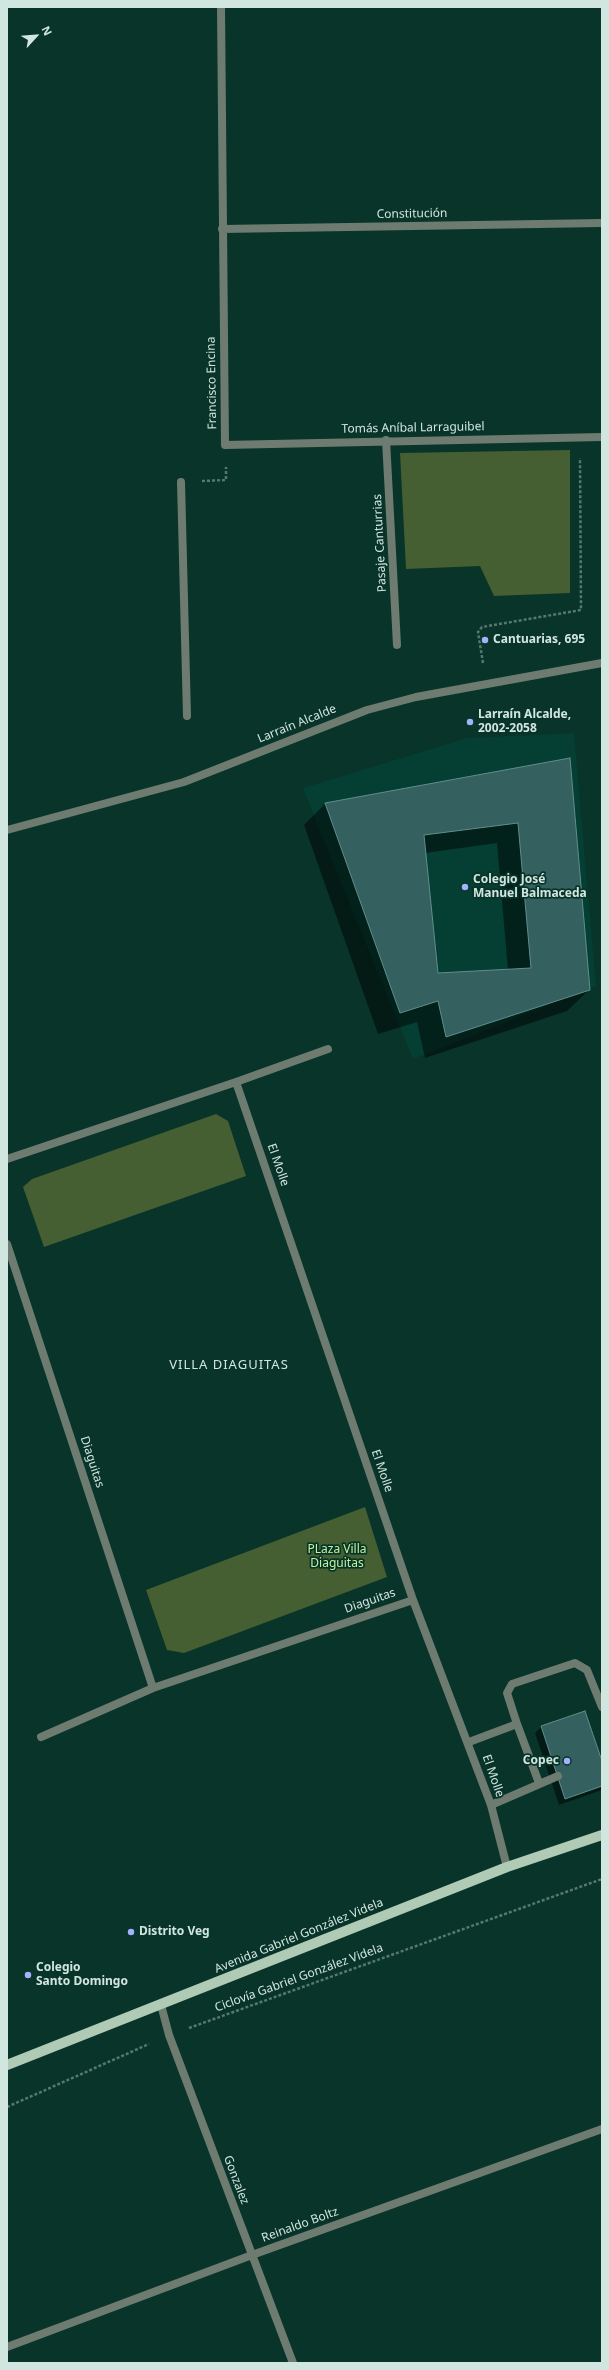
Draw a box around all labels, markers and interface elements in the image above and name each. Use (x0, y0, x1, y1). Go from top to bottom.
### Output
north arrow (16, 16, 56, 56)
text: N (39, 23, 56, 38)
street label: Constitución (377, 206, 447, 222)
street label: Francisco Encina (204, 336, 220, 430)
street label: Tomás Aníbal Larraguibel (341, 420, 485, 436)
street label: Pasaje Canturrias (370, 493, 390, 593)
place label: Cantuarias, 695 (493, 633, 585, 647)
marker: Cantuarias, 695 (480, 635, 490, 645)
street label: Larraín Alcalde (256, 702, 338, 746)
place label: Larraín Alcalde, 2002-2058 (478, 708, 571, 736)
marker: Larraín Alcalde, 2002-2058 (465, 717, 475, 727)
place label: Colegio José Manuel Balmaceda (473, 873, 587, 901)
marker: Colegio José Manuel Balmaceda (460, 882, 470, 892)
street label: El Molle (264, 1142, 292, 1188)
district label: VILLA DIAGUITAS (169, 1357, 289, 1373)
street label: Diaguitas (77, 1434, 107, 1490)
street label: El Molle (368, 1448, 396, 1494)
park label: PLaza Villa Diaguitas (308, 1543, 366, 1571)
street label: Diaguitas (342, 1586, 398, 1616)
street label: El Molle (479, 1753, 507, 1799)
place label: Copec (523, 1754, 559, 1768)
marker: Copec (562, 1756, 572, 1766)
street label: Avenida Gabriel González Videla (213, 1895, 385, 1977)
place label: Distrito Veg (139, 1925, 210, 1939)
marker: Distrito Veg (126, 1927, 136, 1937)
street label: Ciclovía Gabriel González Videla (213, 1941, 385, 2015)
place label: Colegio Santo Domingo (36, 1961, 128, 1989)
marker: Colegio Santo Domingo (23, 1970, 33, 1980)
street label: Gonzalez (220, 2154, 252, 2206)
street label: Reinaldo Boltz (260, 2204, 340, 2246)

